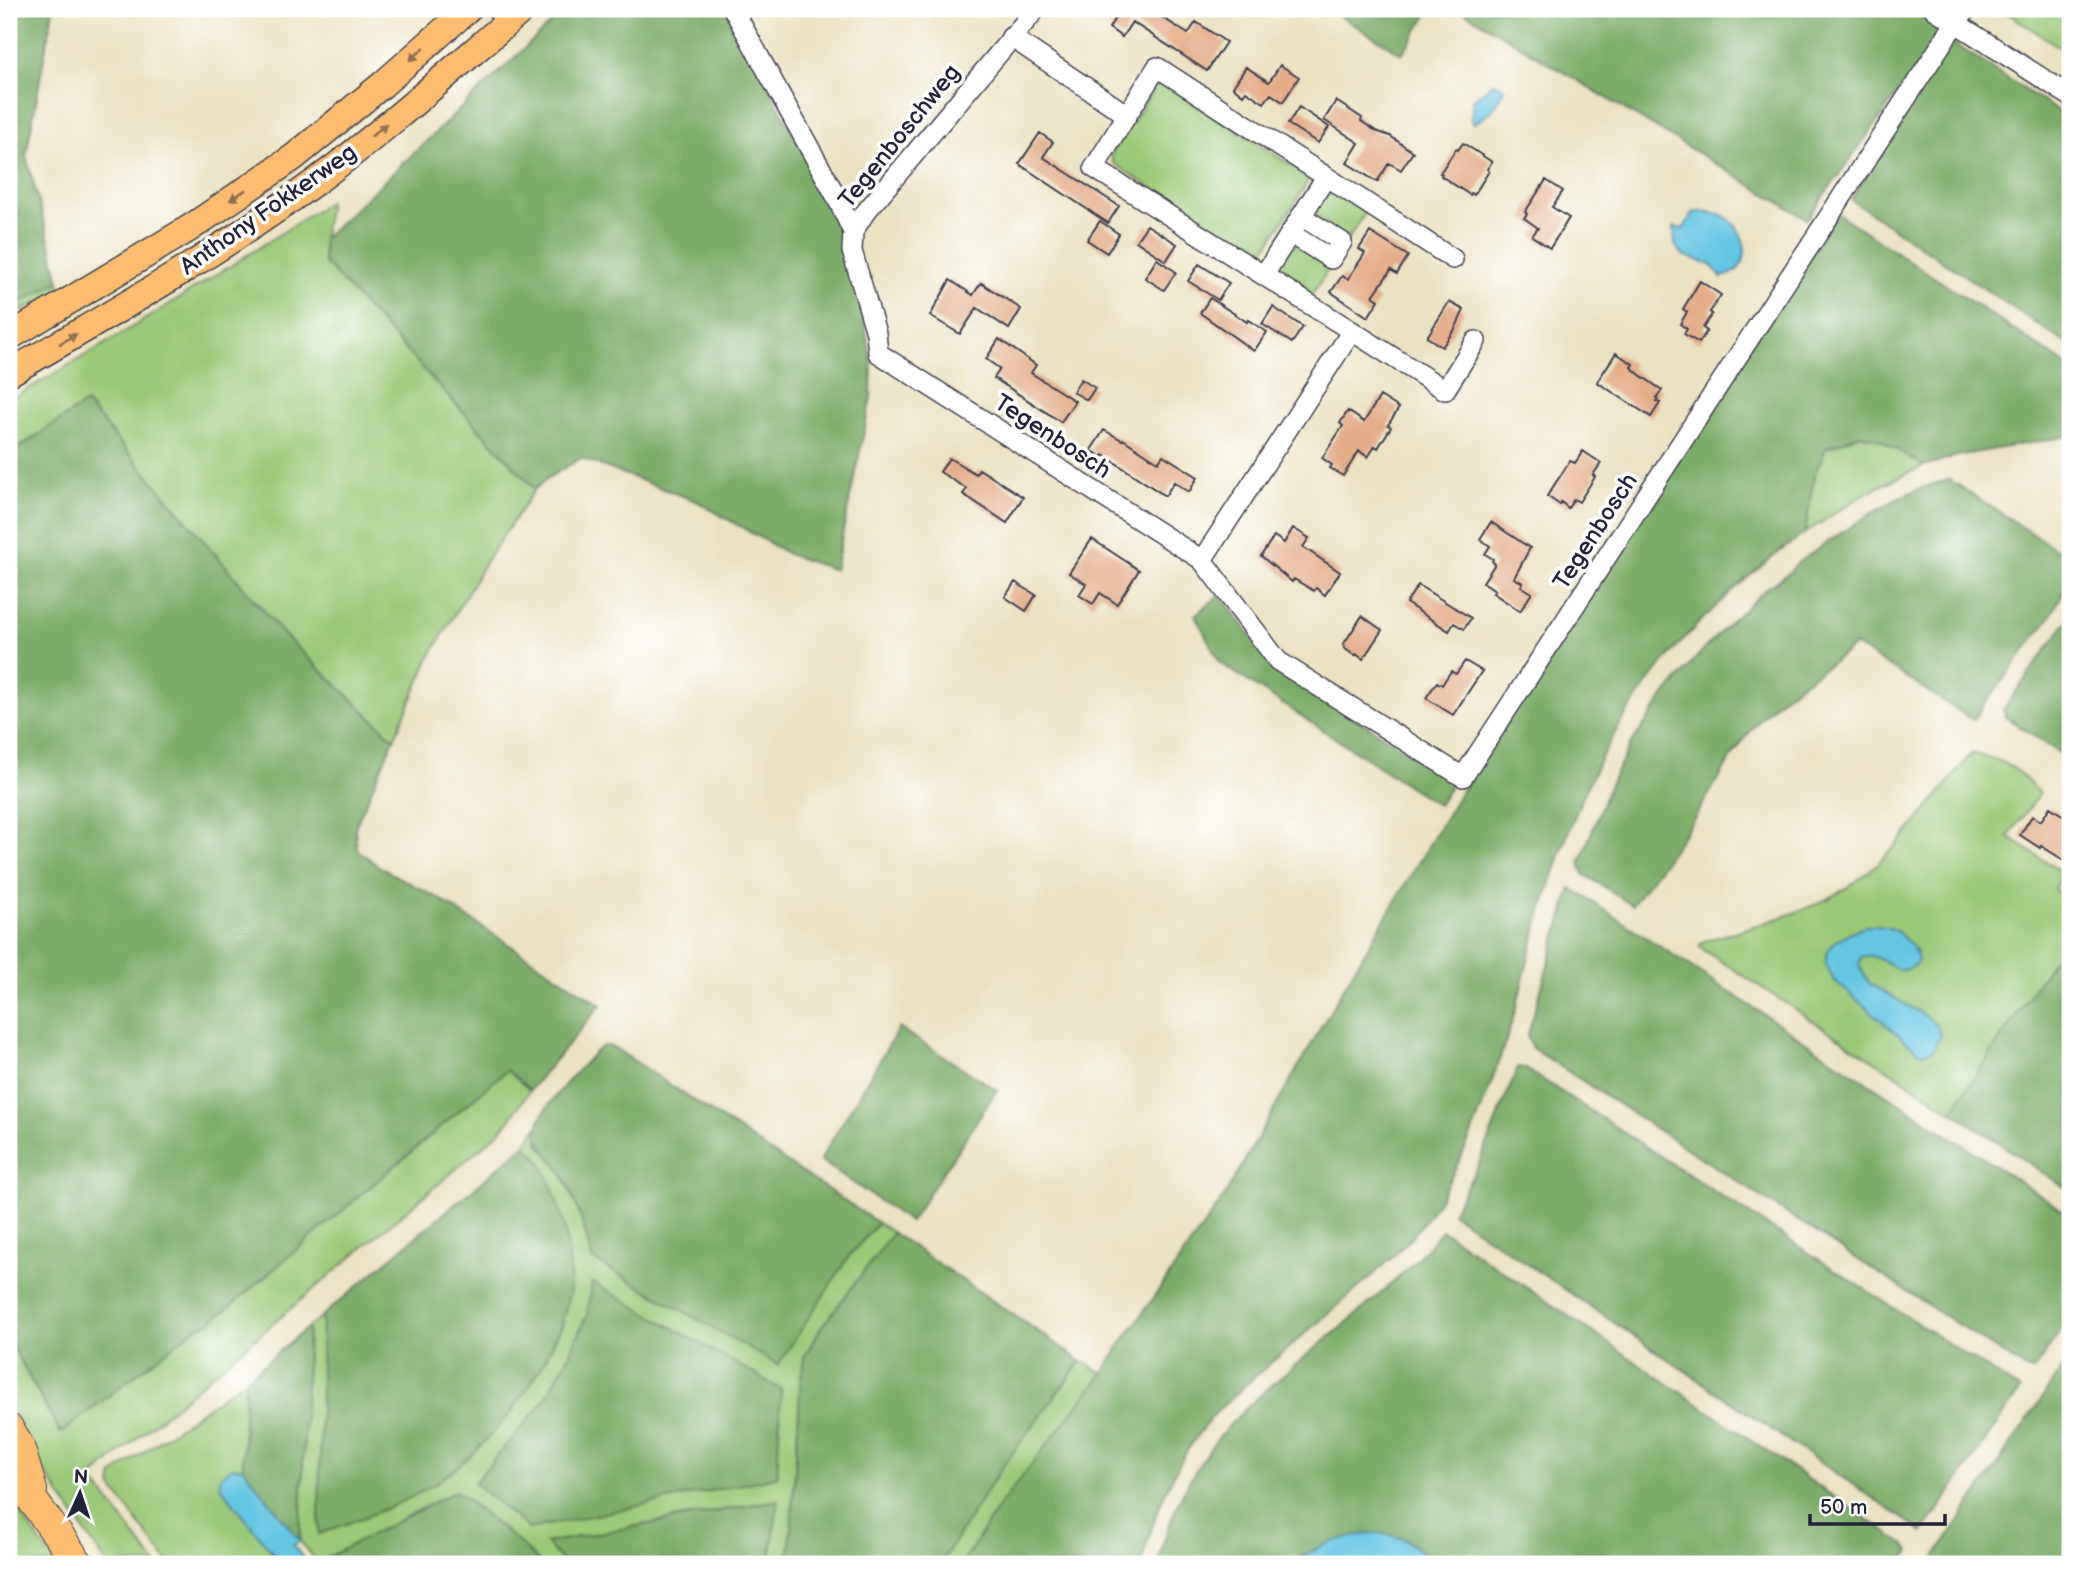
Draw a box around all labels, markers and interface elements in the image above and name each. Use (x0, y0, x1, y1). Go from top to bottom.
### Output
one-way arrow (408, 46, 426, 62)
street label: Tegenboschweg (832, 58, 966, 214)
one-way arrow (371, 123, 388, 138)
street label: Anthony Fokkerweg (174, 138, 362, 281)
one-way arrow (229, 188, 247, 202)
one-way arrow (58, 333, 78, 345)
street label: Tegenbosch (989, 388, 1116, 485)
street label: Tegenbosch (1547, 468, 1644, 595)
north arrow (46, 1458, 116, 1528)
text: N (73, 1466, 89, 1489)
scale bar (1810, 1482, 1944, 1526)
text: 50 m (1820, 1495, 1867, 1520)

